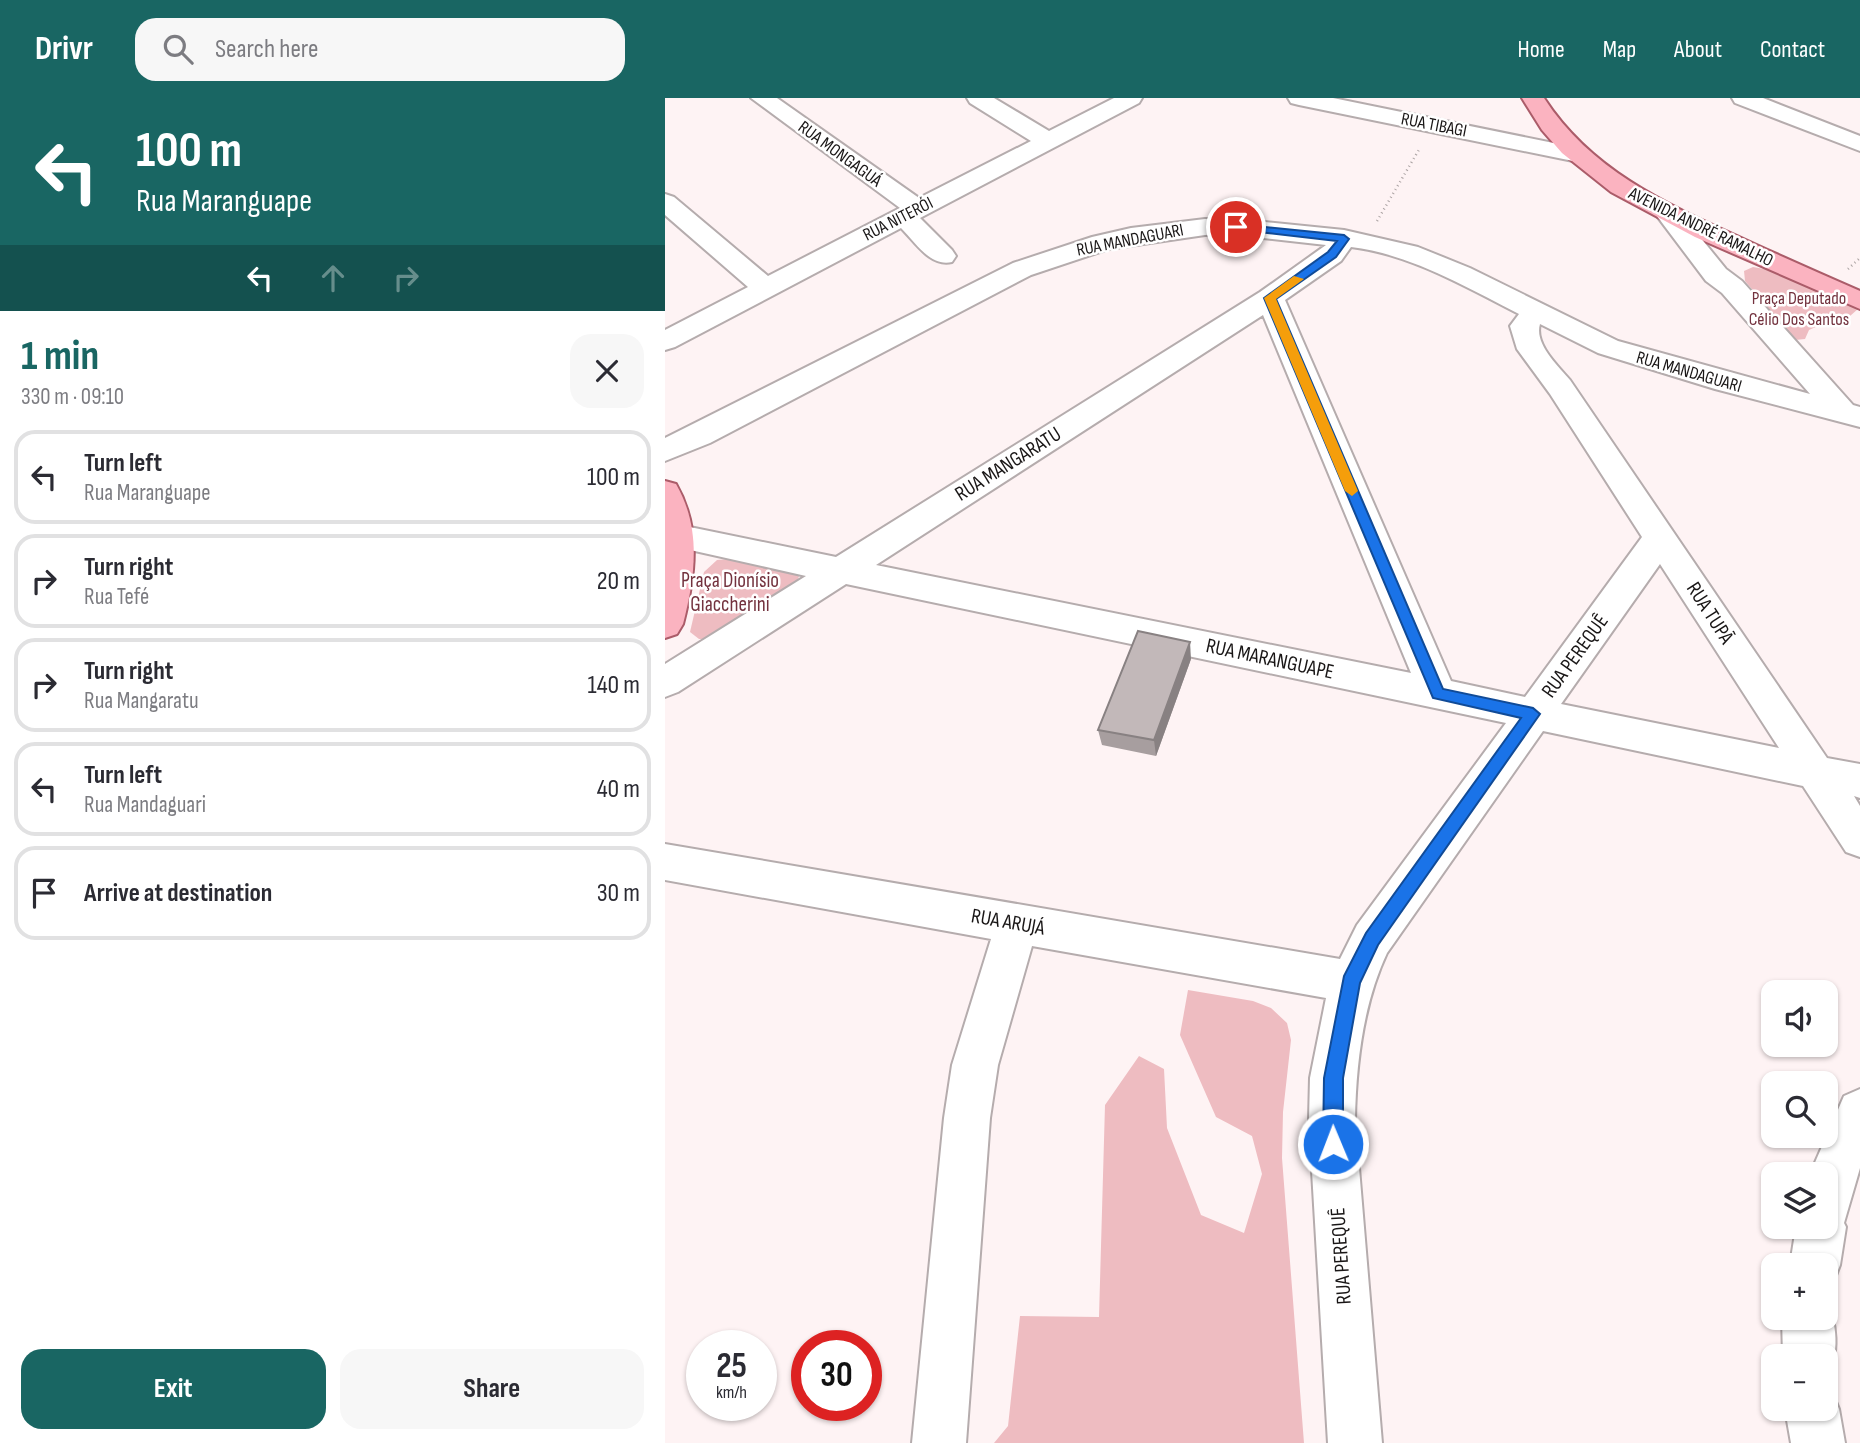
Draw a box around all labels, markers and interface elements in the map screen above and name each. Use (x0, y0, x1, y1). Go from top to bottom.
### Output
search box (135, 18, 625, 81)
text: Drivr (35, 29, 93, 69)
icon: search (159, 30, 197, 68)
text: Search here (215, 34, 318, 65)
text: Home (1517, 35, 1565, 64)
text: Map (1603, 35, 1636, 64)
text: About (1674, 35, 1722, 64)
text: Contact (1760, 35, 1825, 64)
street label: RUA TIBAGI (1399, 108, 1469, 142)
street label: RUA MONGAGUÁ (794, 117, 886, 192)
text: 100 m (136, 122, 242, 181)
icon: left (21, 126, 112, 217)
text: Rua Maranguape (136, 182, 312, 221)
street label: AVENIDA ANDRÉ RAMALHO (1624, 182, 1777, 271)
street label: RUA NITERÓI (859, 192, 937, 246)
pin (1206, 197, 1266, 257)
icon: arrive (1217, 208, 1255, 246)
street label: RUA MANDAGUARI (1075, 219, 1185, 261)
icon: left (241, 259, 279, 297)
icon: ahead (314, 259, 352, 297)
icon: right (387, 259, 425, 297)
park label: Praça Deputado Célio Dos Santos (1749, 288, 1849, 330)
text: 1 min (21, 331, 99, 382)
button: close (570, 334, 644, 408)
street label: RUA MANDAGUARI (1634, 347, 1744, 397)
text: 330 m · 09:10 (21, 383, 124, 411)
street label: RUA MANGARATU (950, 421, 1066, 507)
text: Turn left (84, 448, 162, 479)
icon: left (25, 458, 63, 496)
text: 100 m (587, 462, 640, 493)
text: Rua Maranguape (84, 479, 211, 507)
text: Turn right (84, 552, 173, 583)
icon: right (25, 562, 63, 600)
text: 20 m (597, 566, 640, 597)
park label: Praça Dionísio Giaccherini (681, 568, 779, 617)
street label: RUA TUPÃ (1681, 577, 1740, 649)
text: Rua Tefé (84, 583, 149, 611)
street label: RUA PEREQUÊ (1536, 609, 1614, 703)
street label: RUA MARANGUAPE (1204, 633, 1336, 685)
text: Turn right (84, 656, 173, 687)
icon: right (25, 666, 63, 704)
text: 140 m (588, 670, 640, 701)
text: Rua Mangaratu (84, 687, 199, 715)
text: Turn left (84, 760, 162, 791)
icon: left (25, 770, 63, 808)
text: 40 m (597, 774, 640, 805)
text: Rua Mandaguari (84, 791, 206, 819)
icon: arrive (25, 874, 63, 912)
text: Arrive at destination (84, 878, 272, 909)
text: 30 m (597, 878, 640, 909)
street label: RUA ARUJÁ (969, 903, 1048, 941)
map controls (1761, 980, 1838, 1421)
button: sound (1761, 980, 1838, 1057)
button: search (1761, 1071, 1838, 1148)
position arrow (1296, 1107, 1370, 1181)
button: layers (1761, 1162, 1838, 1239)
street label: RUA PEREQUÊ (1325, 1207, 1357, 1305)
button: + (1761, 1253, 1838, 1330)
speed limit sign: 30 (791, 1330, 882, 1421)
button: − (1761, 1344, 1838, 1421)
text: 25 (716, 1345, 747, 1388)
button: Exit (21, 1349, 326, 1429)
button: Share (340, 1349, 644, 1429)
text: km/h (716, 1382, 747, 1403)

